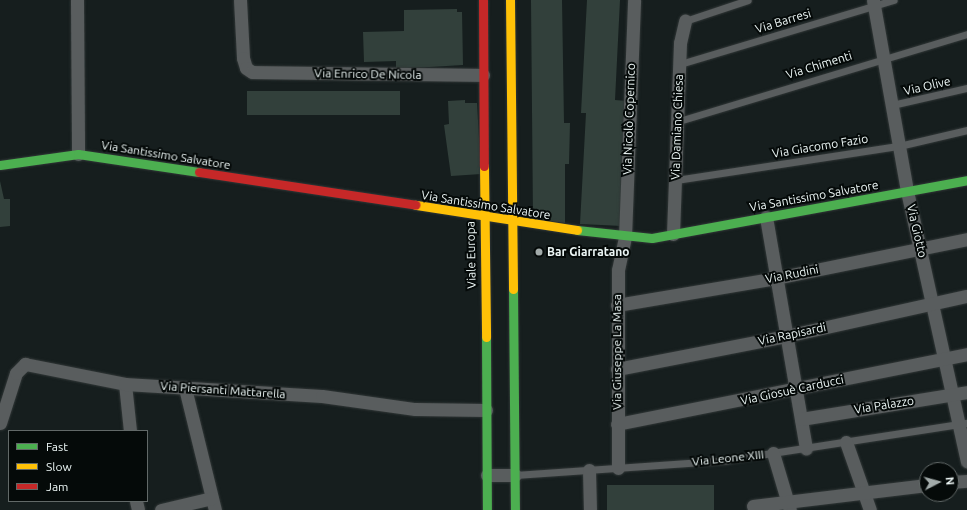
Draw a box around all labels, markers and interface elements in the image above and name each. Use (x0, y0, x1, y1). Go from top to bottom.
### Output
street label: Via Barresi (753, 6, 813, 36)
street label: Via Chimenti (784, 48, 854, 82)
street label: Via Nicolò Copernico (620, 63, 638, 175)
street label: Via Enrico De Nicola (314, 66, 422, 82)
street label: Via Damiano Chiesa (668, 74, 686, 180)
street label: Via Olive (902, 74, 952, 98)
street label: Via Giacomo Fazio (771, 131, 869, 161)
street label: Via Santissimo Salvatore (100, 138, 232, 172)
street label: Via Santissimo Salvatore (748, 178, 880, 214)
street label: Via Santissimo Salvatore (420, 188, 552, 222)
street label: Via Giotto (904, 203, 930, 259)
street label: Viale Europa (463, 221, 479, 289)
place label: Bar Giarratano (547, 245, 629, 259)
marker: Bar Giarratano (534, 247, 544, 257)
street label: Via Rudini (764, 262, 820, 286)
street label: Via Giuseppe La Masa (610, 294, 624, 410)
street label: Via Rapisardi (757, 320, 827, 348)
street label: Via Giosuè Carducci (739, 372, 845, 408)
street label: Via Piersanti Mattarella (160, 378, 286, 402)
street label: Via Palazzo (853, 393, 915, 417)
legend (8, 430, 148, 502)
text: Fast (46, 440, 68, 453)
street label: Via Leone XIII (691, 447, 765, 469)
text: Slow (46, 460, 72, 473)
north arrow (919, 462, 959, 502)
text: N (944, 476, 956, 486)
text: Jam (46, 480, 68, 493)

